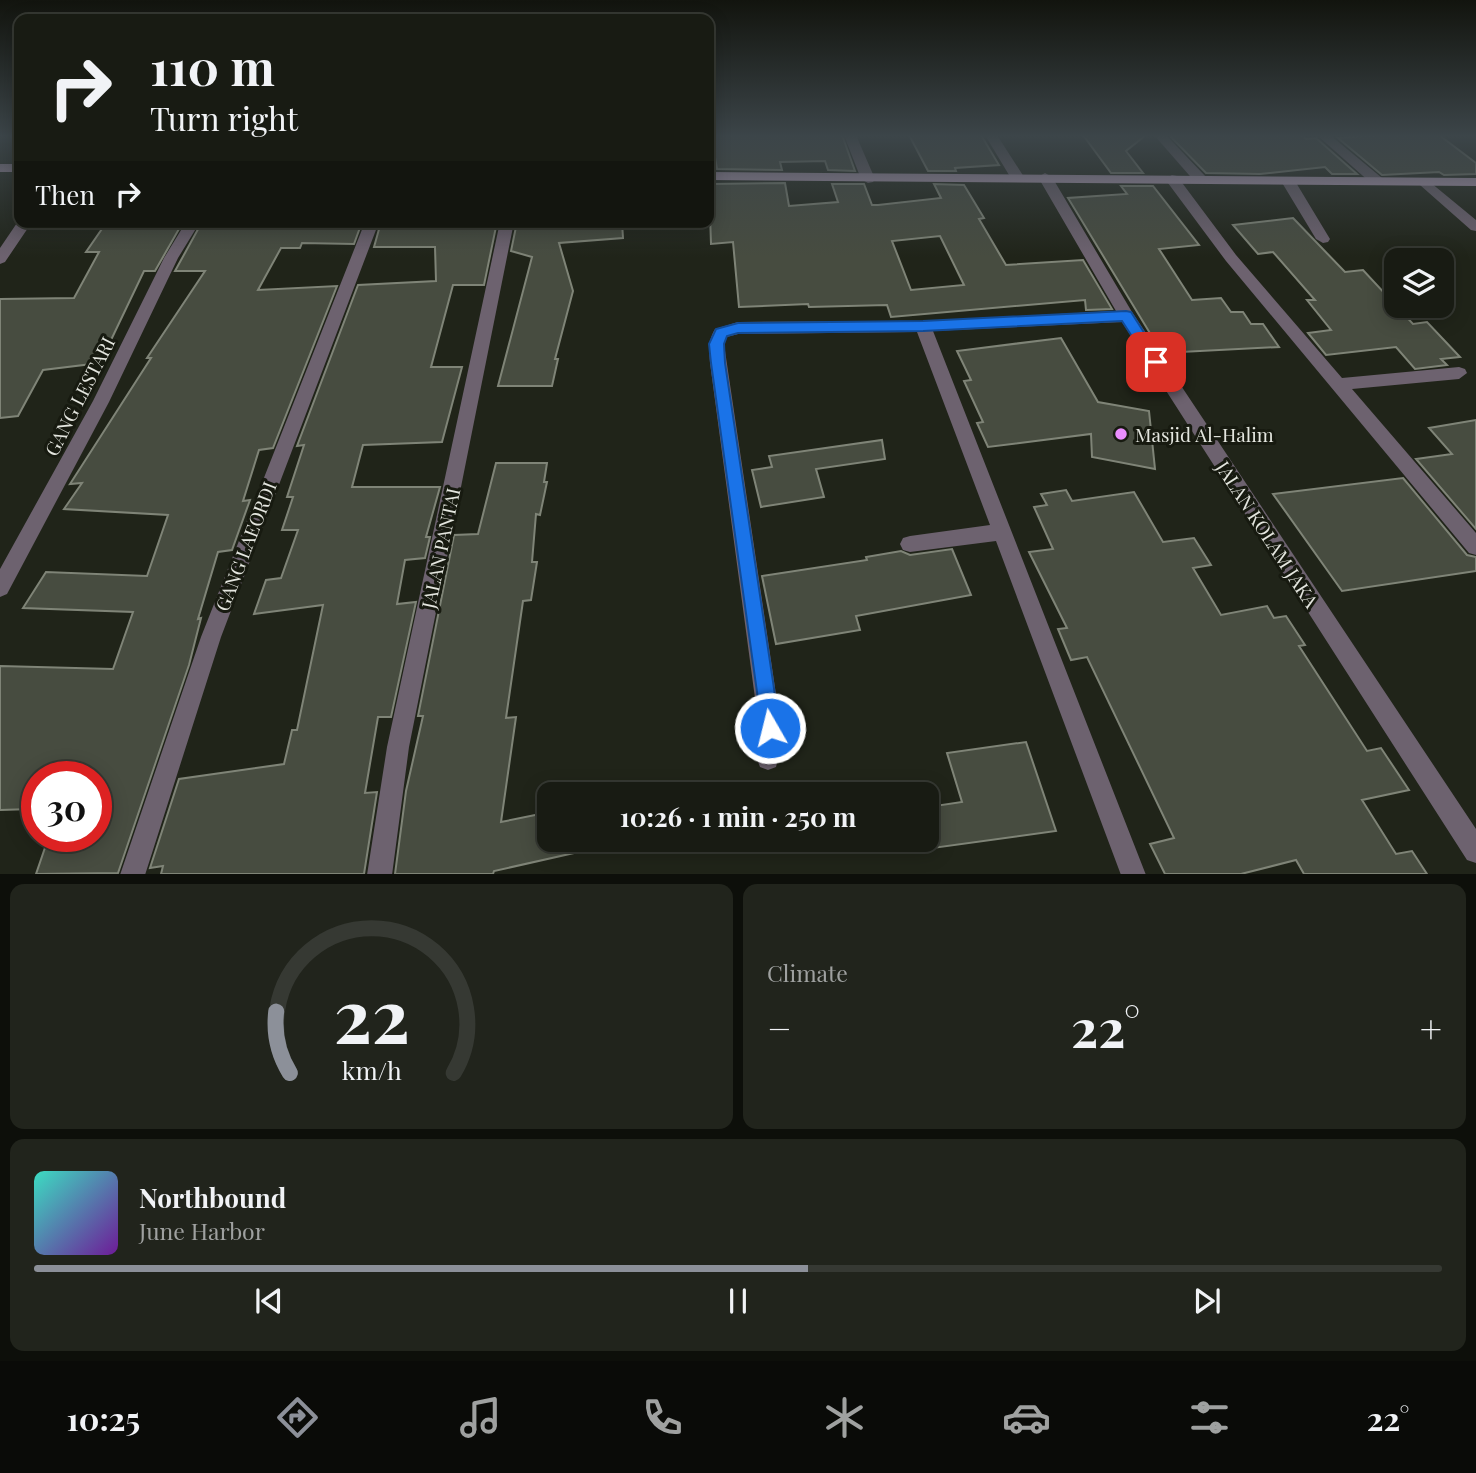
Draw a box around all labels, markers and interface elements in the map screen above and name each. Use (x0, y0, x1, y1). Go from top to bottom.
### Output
text: 110 m (150, 33, 275, 98)
icon: right (35, 42, 126, 133)
text: Turn right (150, 96, 298, 139)
icon: right (109, 175, 147, 213)
text: Then (35, 177, 95, 212)
map controls (1384, 248, 1454, 318)
button: layers (1384, 248, 1454, 318)
street label: GANG LESTARI (38, 332, 120, 460)
pin (1126, 332, 1186, 392)
icon: arrive (1137, 343, 1175, 381)
place label: Masjid Al-Halim (1135, 421, 1274, 447)
marker: Masjid Al-Halim (1113, 426, 1129, 442)
street label: JALAN KOLAM JAKA (1210, 455, 1326, 613)
street label: GANG LAEORDI (208, 477, 282, 615)
street label: JALAN PANTAI (414, 485, 465, 612)
position arrow (733, 691, 807, 765)
speed limit sign: 30 (21, 761, 112, 852)
text: 10:26 · 1 min · 250 m (620, 799, 856, 834)
text: Climate (767, 957, 848, 988)
text: 22 (333, 964, 410, 1061)
text: 22° (1071, 992, 1140, 1061)
text: − (767, 1002, 792, 1053)
text: + (1420, 1002, 1442, 1053)
text: km/h (342, 1052, 402, 1085)
text: Northbound (139, 1180, 286, 1215)
text: June Harbor (139, 1215, 265, 1246)
icon: previous (250, 1282, 288, 1320)
icon: pause (719, 1282, 757, 1320)
icon: next (1188, 1282, 1226, 1320)
icon: directions (273, 1393, 322, 1442)
icon: music (456, 1393, 505, 1442)
icon: phone (638, 1393, 687, 1442)
icon: climate (820, 1393, 869, 1442)
icon: car (1002, 1393, 1051, 1442)
icon: filters (1185, 1393, 1234, 1442)
text: 10:25 (67, 1396, 140, 1439)
text: 22° (1367, 1396, 1409, 1439)

